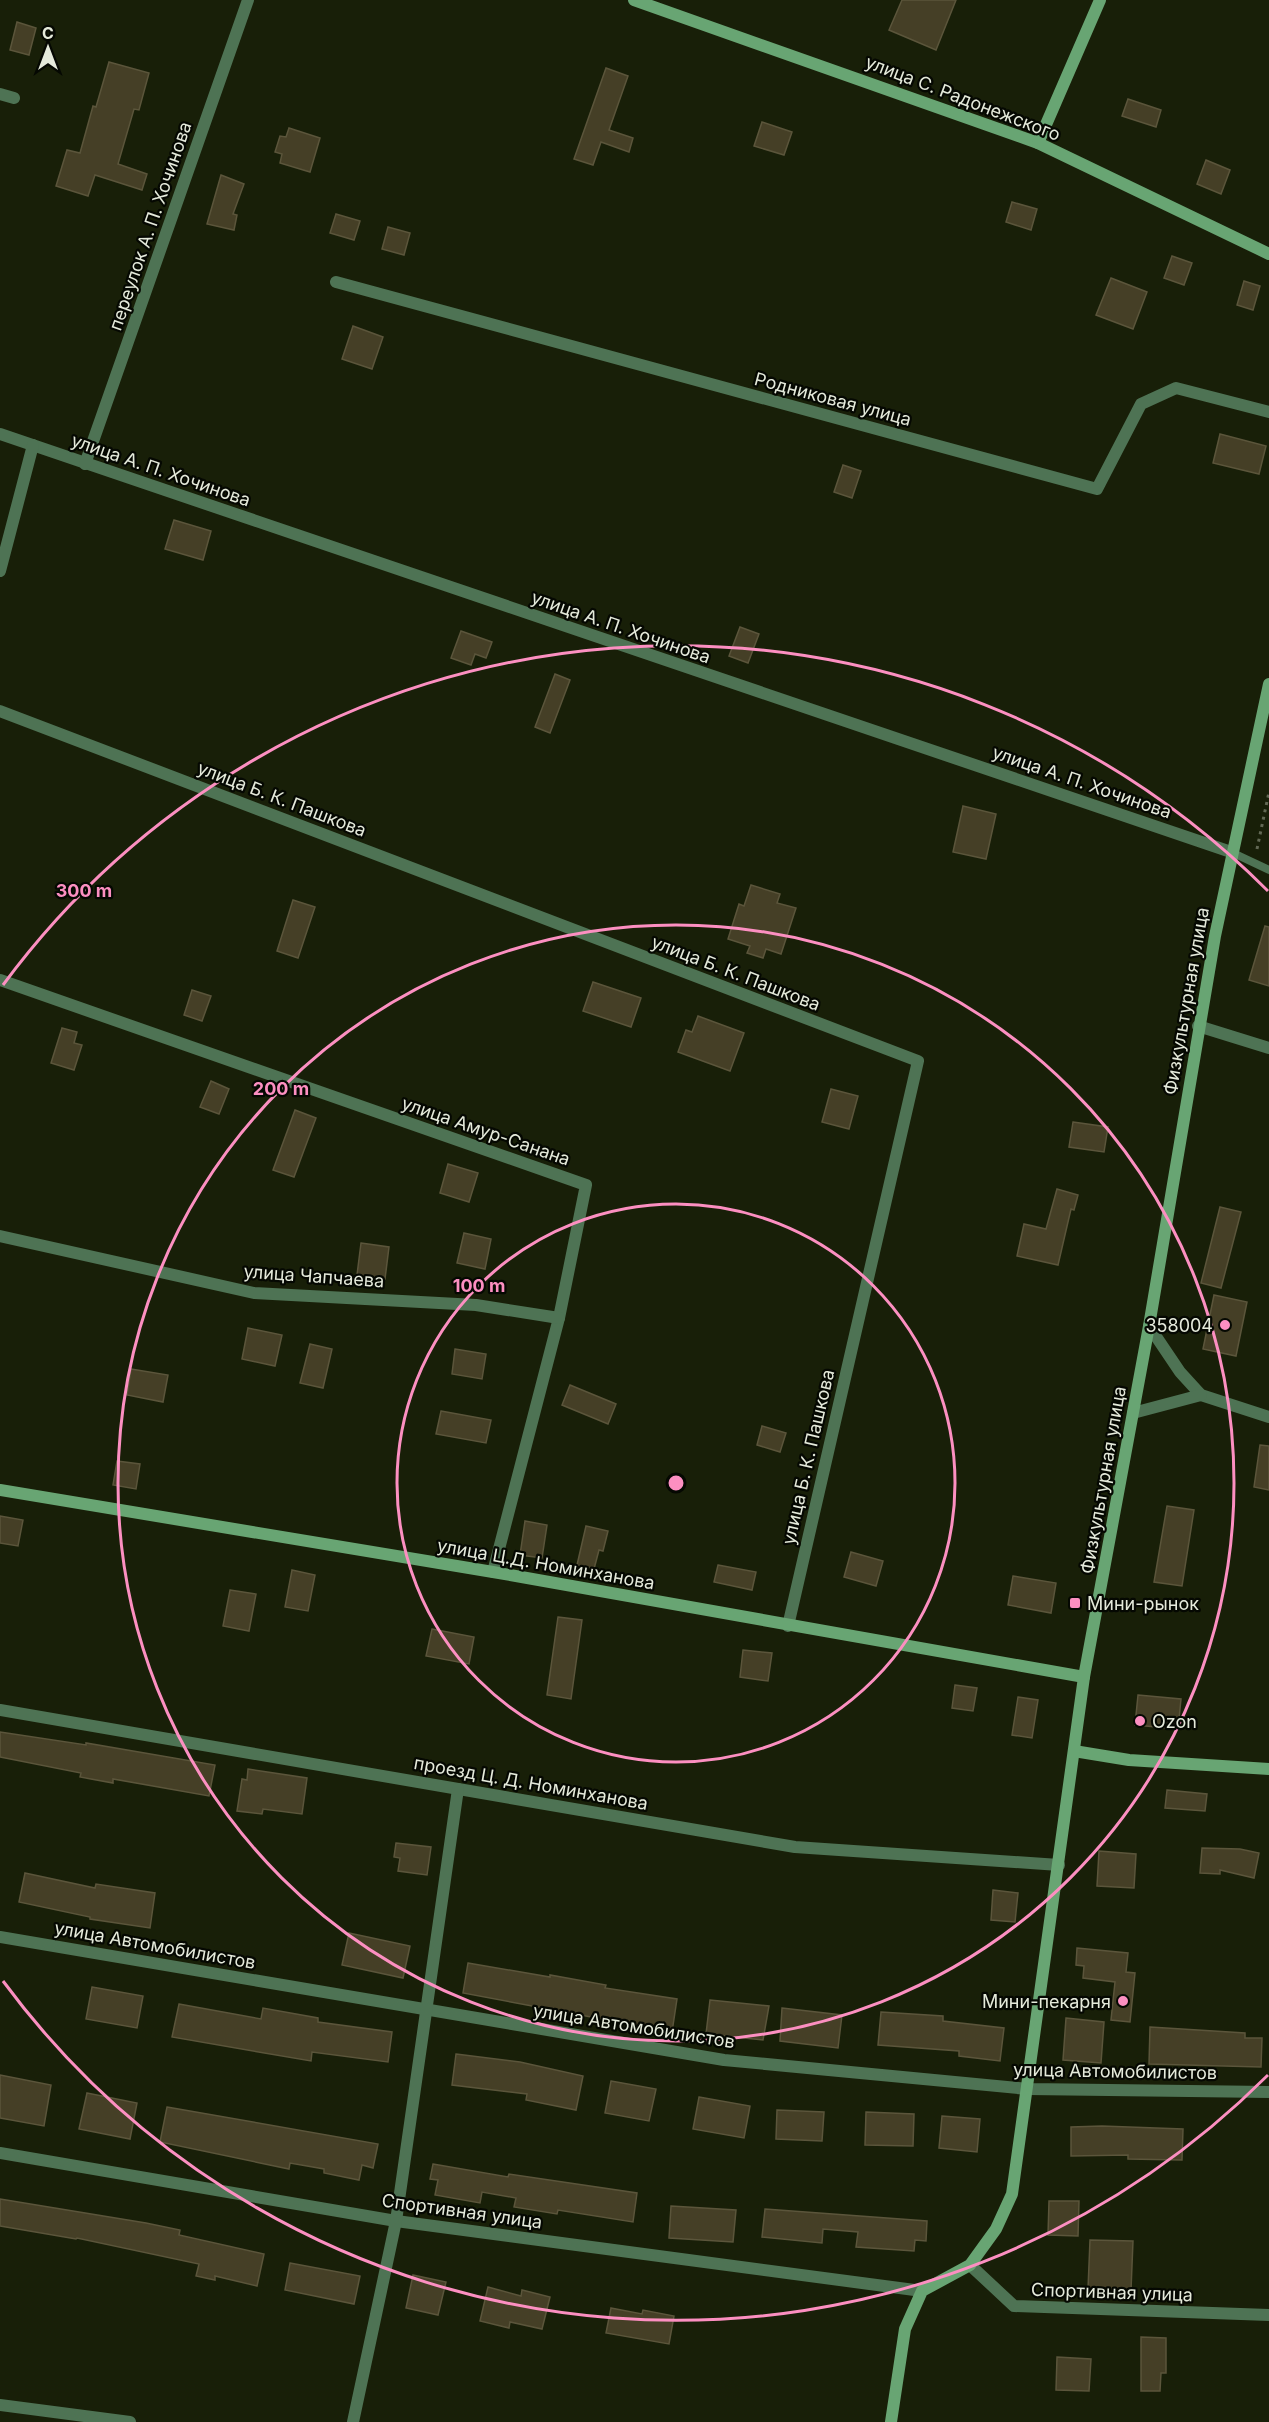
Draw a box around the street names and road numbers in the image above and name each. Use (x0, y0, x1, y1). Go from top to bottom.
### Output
street label: улица С. Радонежского (863, 51, 1063, 145)
street label: переулок А. П. Хочинова (104, 119, 196, 333)
street label: Родниковая улица (752, 368, 914, 430)
street label: улица А. П. Хочинова (69, 429, 253, 511)
street label: улица А. П. Хочинова (529, 586, 713, 668)
street label: улица А. П. Хочинова (990, 741, 1174, 823)
street label: улица Б. К. Пашкова (195, 757, 369, 841)
street label: Физкультурная улица (1159, 905, 1213, 1097)
street label: улица Б. К. Пашкова (649, 931, 823, 1015)
street label: улица Амур-Санана (399, 1092, 573, 1170)
street label: улица Чапчаева (243, 1261, 385, 1291)
street label: улица Б. К. Пашкова (778, 1367, 838, 1547)
street label: Физкультурная улица (1076, 1384, 1130, 1576)
street label: улица Ц.Д. Номинханова (436, 1535, 656, 1593)
street label: проезд Ц. Д. Номинханова (412, 1752, 650, 1814)
street label: улица Автомобилистов (53, 1917, 257, 1973)
street label: улица Автомобилистов (532, 2000, 736, 2052)
street label: улица Автомобилистов (1013, 2059, 1217, 2083)
street label: Спортивная улица (380, 2189, 544, 2233)
street label: Спортивная улица (1031, 2279, 1193, 2305)

